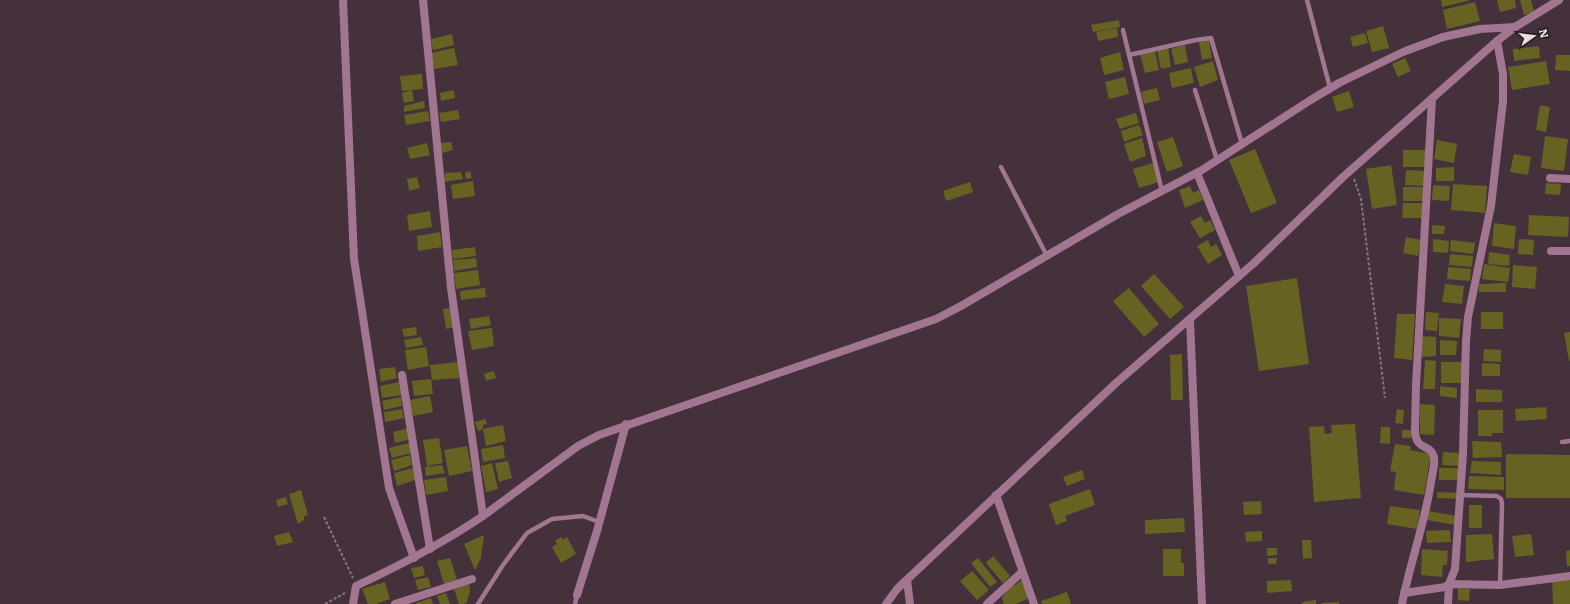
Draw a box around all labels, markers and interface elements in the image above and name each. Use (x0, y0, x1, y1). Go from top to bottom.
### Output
north arrow (1514, 16, 1554, 56)
text: N (1536, 27, 1554, 40)

